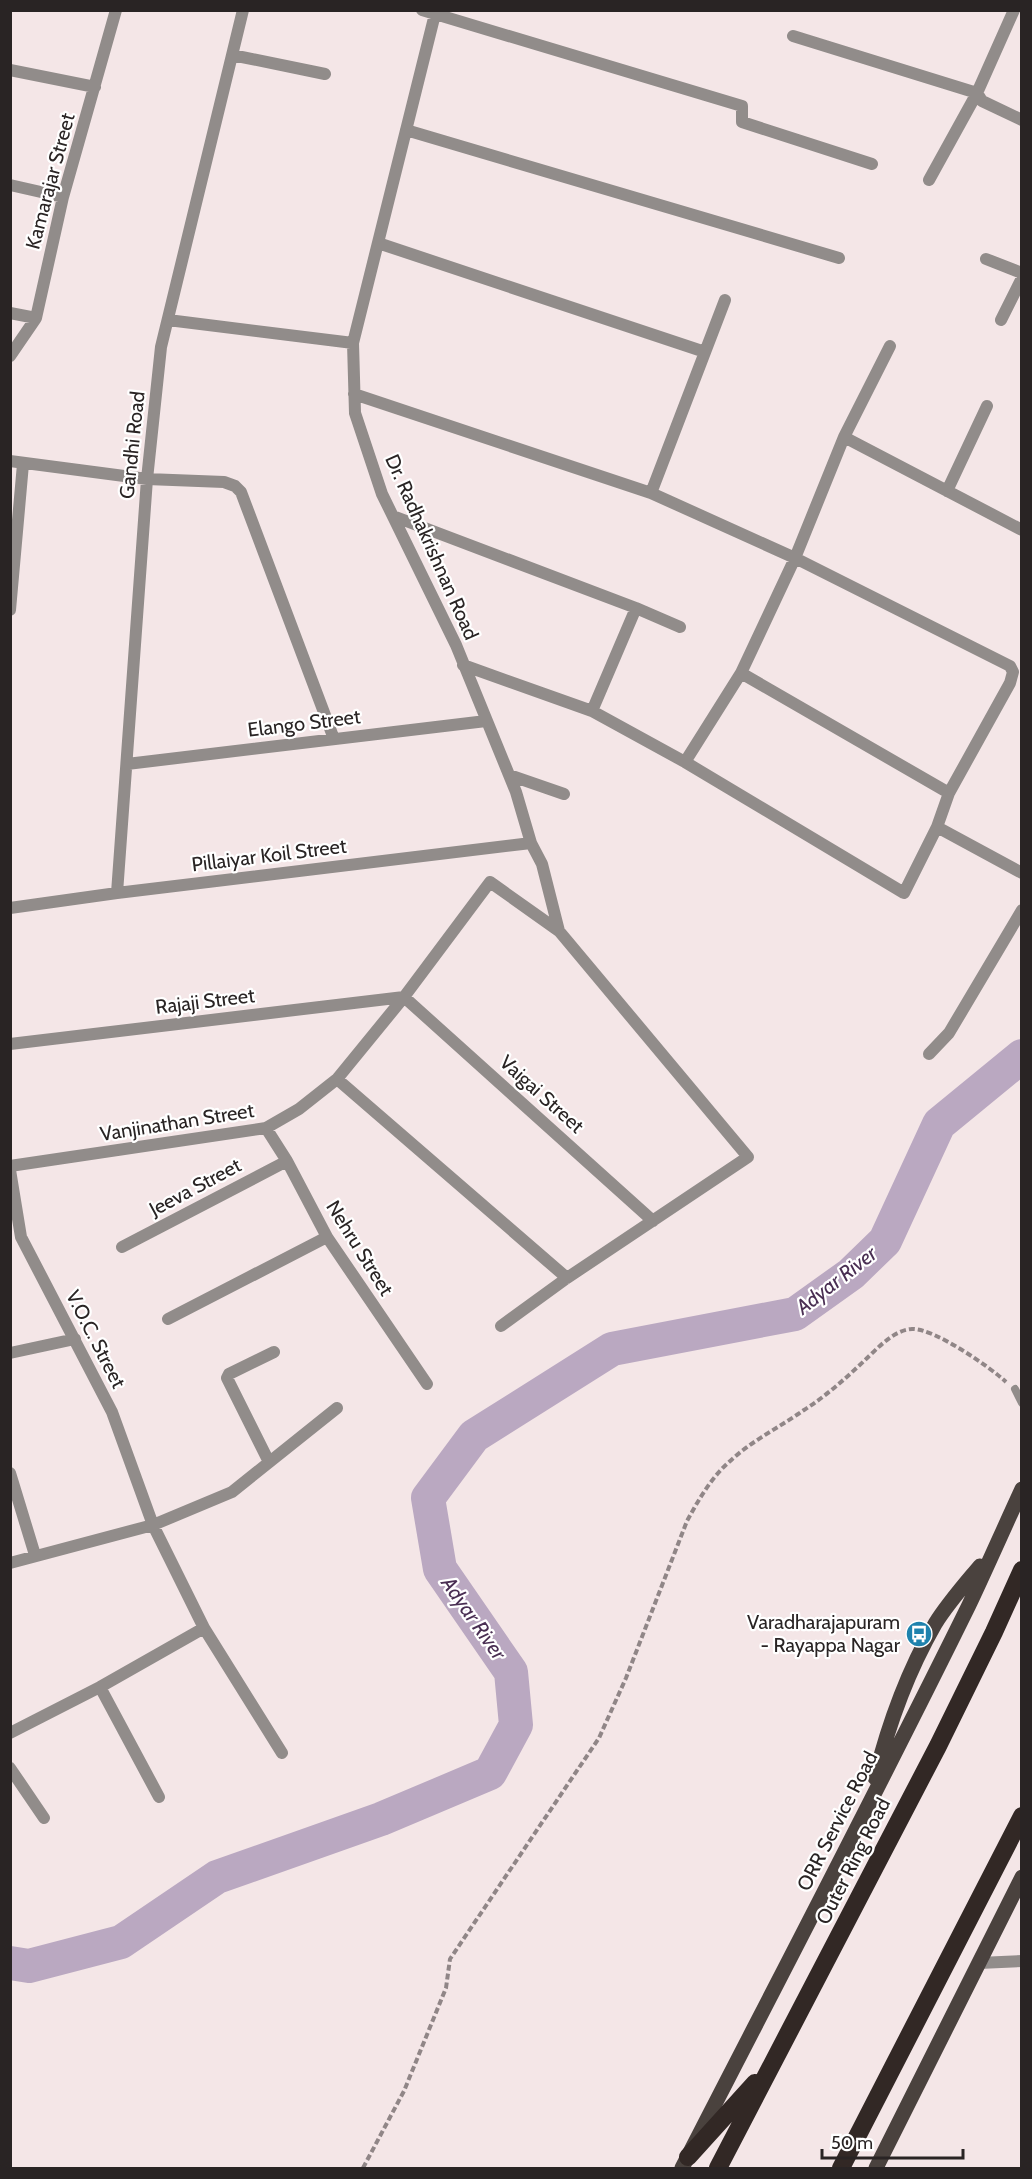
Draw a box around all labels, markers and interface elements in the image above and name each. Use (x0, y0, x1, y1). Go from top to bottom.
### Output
street label: Kamarajar Street (20, 110, 80, 252)
street label: Gandhi Road (114, 390, 150, 500)
street label: Dr. Radhakrishnan Road (380, 451, 484, 643)
street label: Elango Street (246, 704, 362, 742)
street label: Pillaiyar Koil Street (190, 834, 348, 876)
street label: Rajaji Street (154, 983, 256, 1019)
street label: Vaigai Street (495, 1050, 589, 1138)
street label: Vanjinathan Street (98, 1098, 256, 1146)
street label: Jeeva Street (144, 1153, 245, 1222)
street label: Nehru Street (321, 1196, 399, 1300)
water label: Adyar River (790, 1240, 883, 1320)
street label: V.O.C. Street (61, 1286, 131, 1392)
water label: Adyar River (436, 1571, 513, 1666)
place label: Varadharajapuram - Rayappa Nagar (747, 1610, 901, 1657)
bus stop icon: Varadharajapuram - Rayappa Nagar (904, 1619, 934, 1649)
street label: ORR Service Road (791, 1747, 883, 1895)
street label: Outer Ring Road (811, 1794, 895, 1928)
scale bar (822, 2122, 963, 2160)
text: 50 m (831, 2132, 873, 2154)

